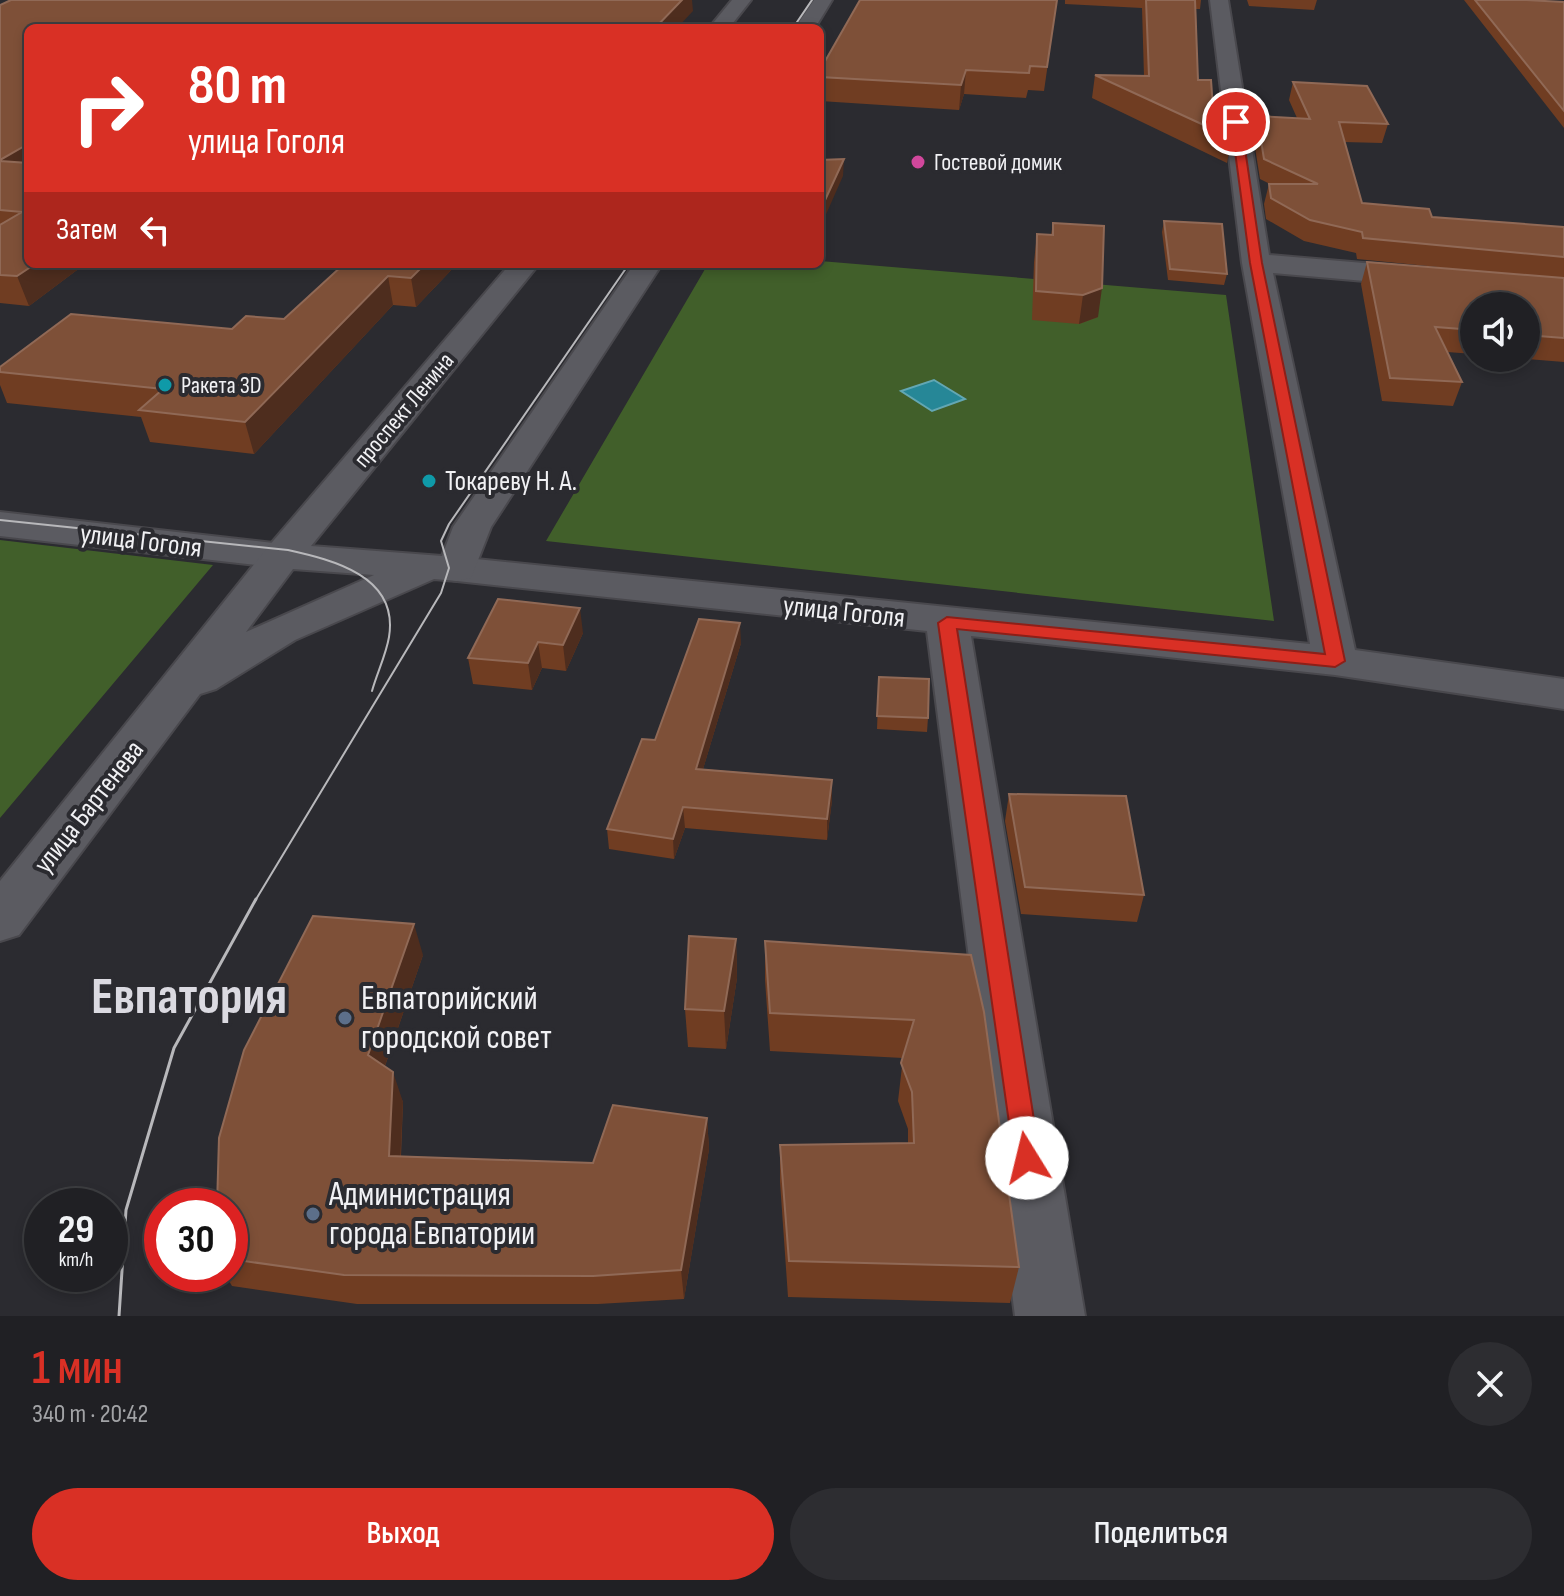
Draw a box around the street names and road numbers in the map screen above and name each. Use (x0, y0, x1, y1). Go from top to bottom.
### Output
street label: проспект Ленина (348, 347, 460, 473)
street label: улица Гоголя (78, 517, 204, 565)
street label: улица Гоголя (781, 589, 907, 635)
street label: улица Бартенева (27, 734, 151, 880)

